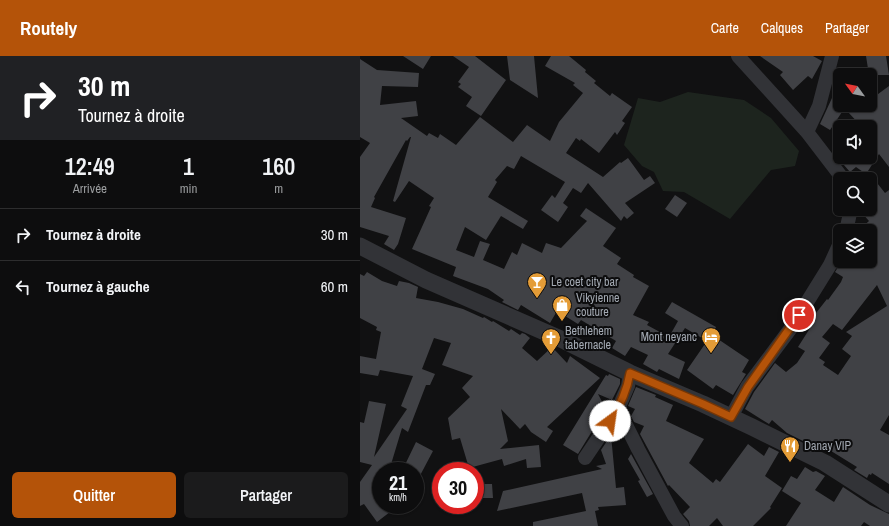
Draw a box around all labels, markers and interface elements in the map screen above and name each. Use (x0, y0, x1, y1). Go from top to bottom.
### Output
text: Routely (20, 15, 77, 41)
text: Carte (711, 19, 739, 37)
text: Calques (761, 19, 803, 37)
text: Partager (825, 19, 869, 37)
text: 30 m (78, 67, 130, 105)
north arrow (833, 68, 877, 112)
map controls (833, 68, 877, 268)
icon: right (12, 72, 64, 124)
text: Tournez à droite (78, 103, 185, 128)
button: sound (833, 120, 877, 164)
text: 12:49 (65, 150, 115, 182)
text: 1 (183, 150, 194, 182)
text: 160 (262, 150, 295, 182)
button: search (833, 172, 877, 216)
text: Arrivée (73, 180, 107, 197)
text: min (180, 180, 197, 197)
text: m (274, 180, 283, 197)
icon: right (12, 224, 34, 246)
text: Tournez à droite (46, 224, 141, 245)
text: 30 m (321, 224, 348, 245)
button: layers (833, 224, 877, 268)
bar icon: Le coet city bar (526, 271, 548, 299)
place label: Le coet city bar (551, 274, 619, 290)
icon: left (12, 276, 34, 298)
text: Tournez à gauche (46, 276, 150, 297)
text: 60 m (321, 276, 348, 297)
place label: Vikyienne couture (576, 290, 620, 320)
shop icon: Vikyienne couture (551, 294, 573, 322)
pin (782, 298, 816, 332)
icon: arrive (788, 304, 810, 326)
place label: Bethlehem tabernacle (565, 323, 612, 353)
hotel icon: Mont neyanc (700, 326, 722, 354)
church icon: Bethlehem tabernacle (540, 327, 562, 355)
place label: Mont neyanc (641, 329, 697, 345)
position arrow (589, 400, 631, 442)
restaurant icon: Danay VIP (779, 435, 801, 463)
place label: Danay VIP (804, 438, 851, 454)
speed limit sign: 30 (432, 462, 484, 514)
text: 21 (389, 469, 407, 496)
button: Quitter (12, 472, 176, 518)
button: Partager (184, 472, 348, 518)
text: km/h (389, 491, 407, 504)

